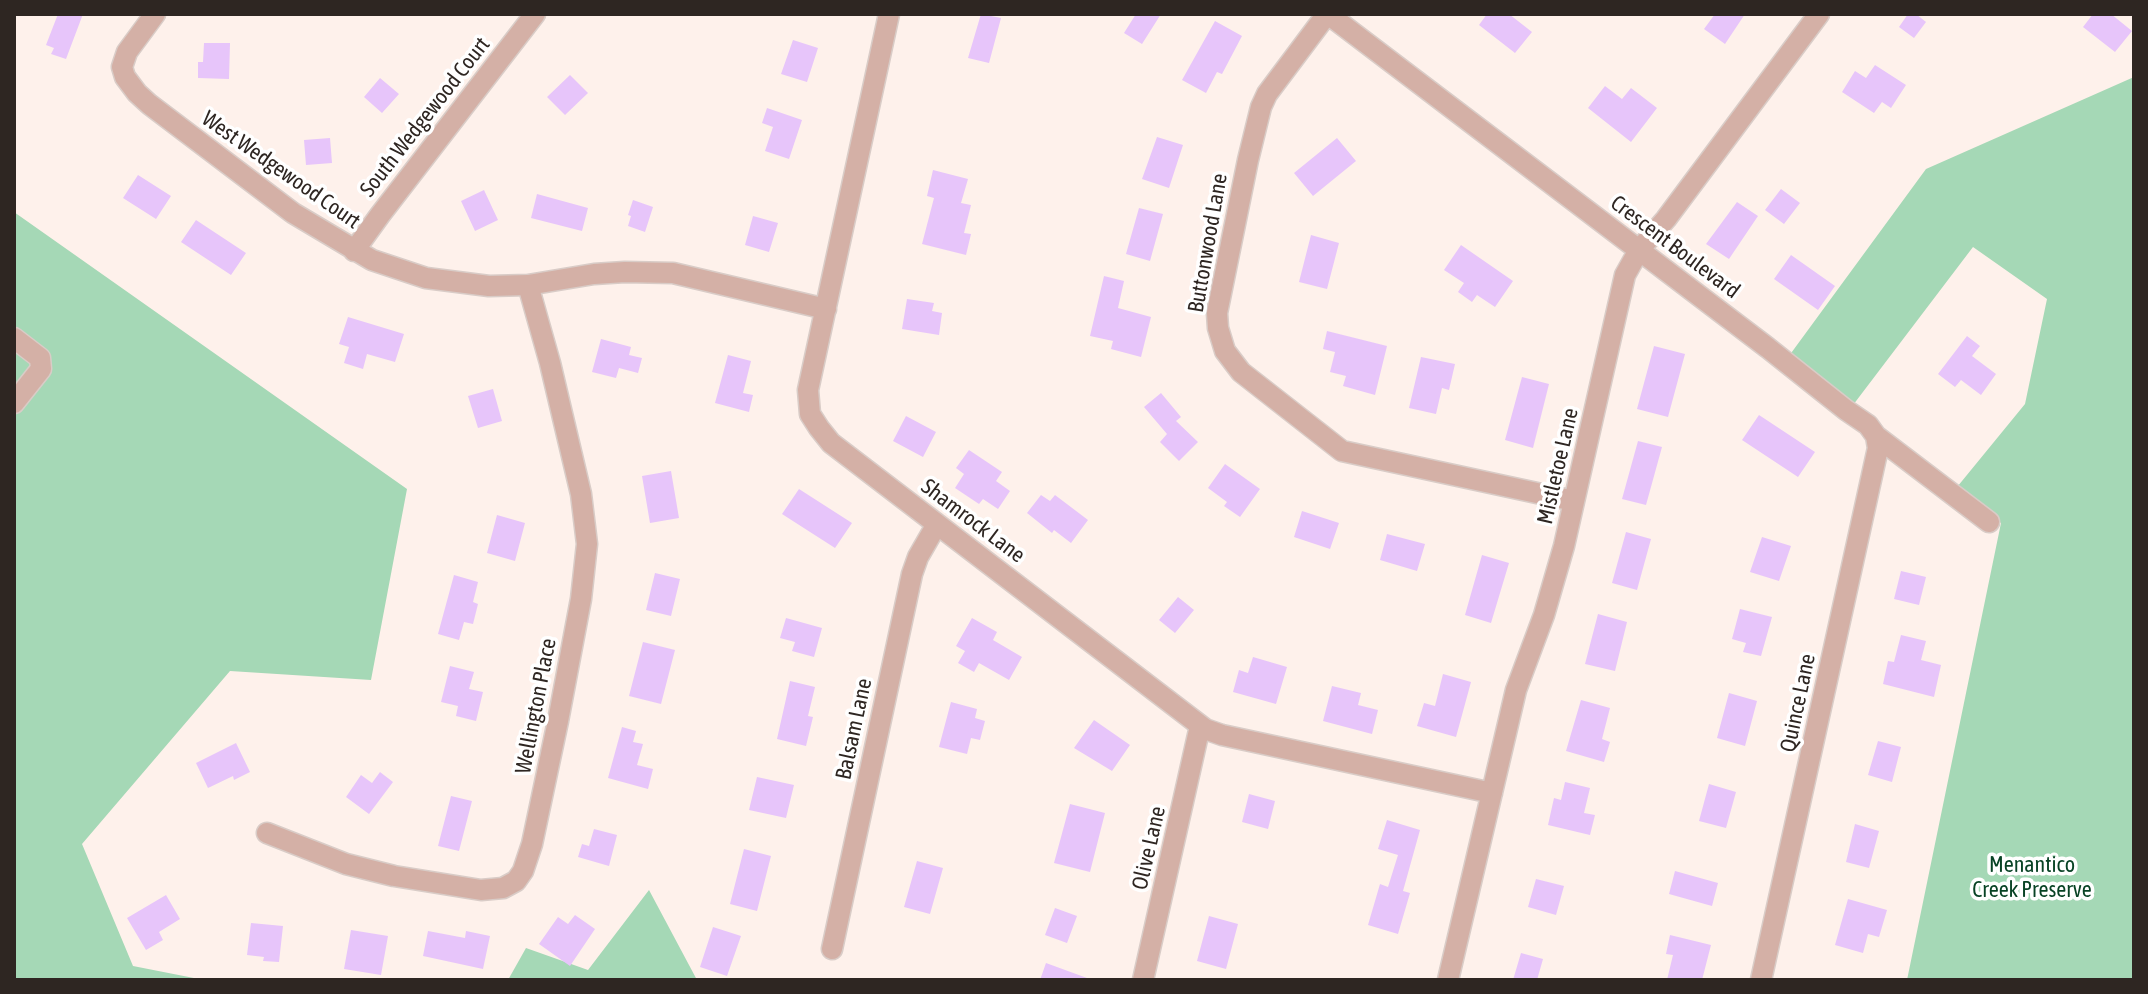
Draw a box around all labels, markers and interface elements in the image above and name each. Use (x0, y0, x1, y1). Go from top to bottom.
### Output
street label: South Wedgewood Court (355, 32, 495, 202)
street label: West Wedgewood Court (197, 105, 365, 235)
street label: Buttonwood Lane (1183, 171, 1233, 315)
street label: Crescent Boulevard (1605, 190, 1745, 304)
street label: Mistletoe Lane (1532, 405, 1584, 527)
street label: Shamrock Lane (916, 473, 1030, 569)
street label: Wellington Place (510, 636, 562, 776)
street label: Quince Lane (1775, 651, 1821, 755)
street label: Balsam Lane (830, 676, 878, 782)
street label: Olive Lane (1127, 804, 1171, 892)
park label: Menantico Creek Preserve (1972, 852, 2092, 904)

